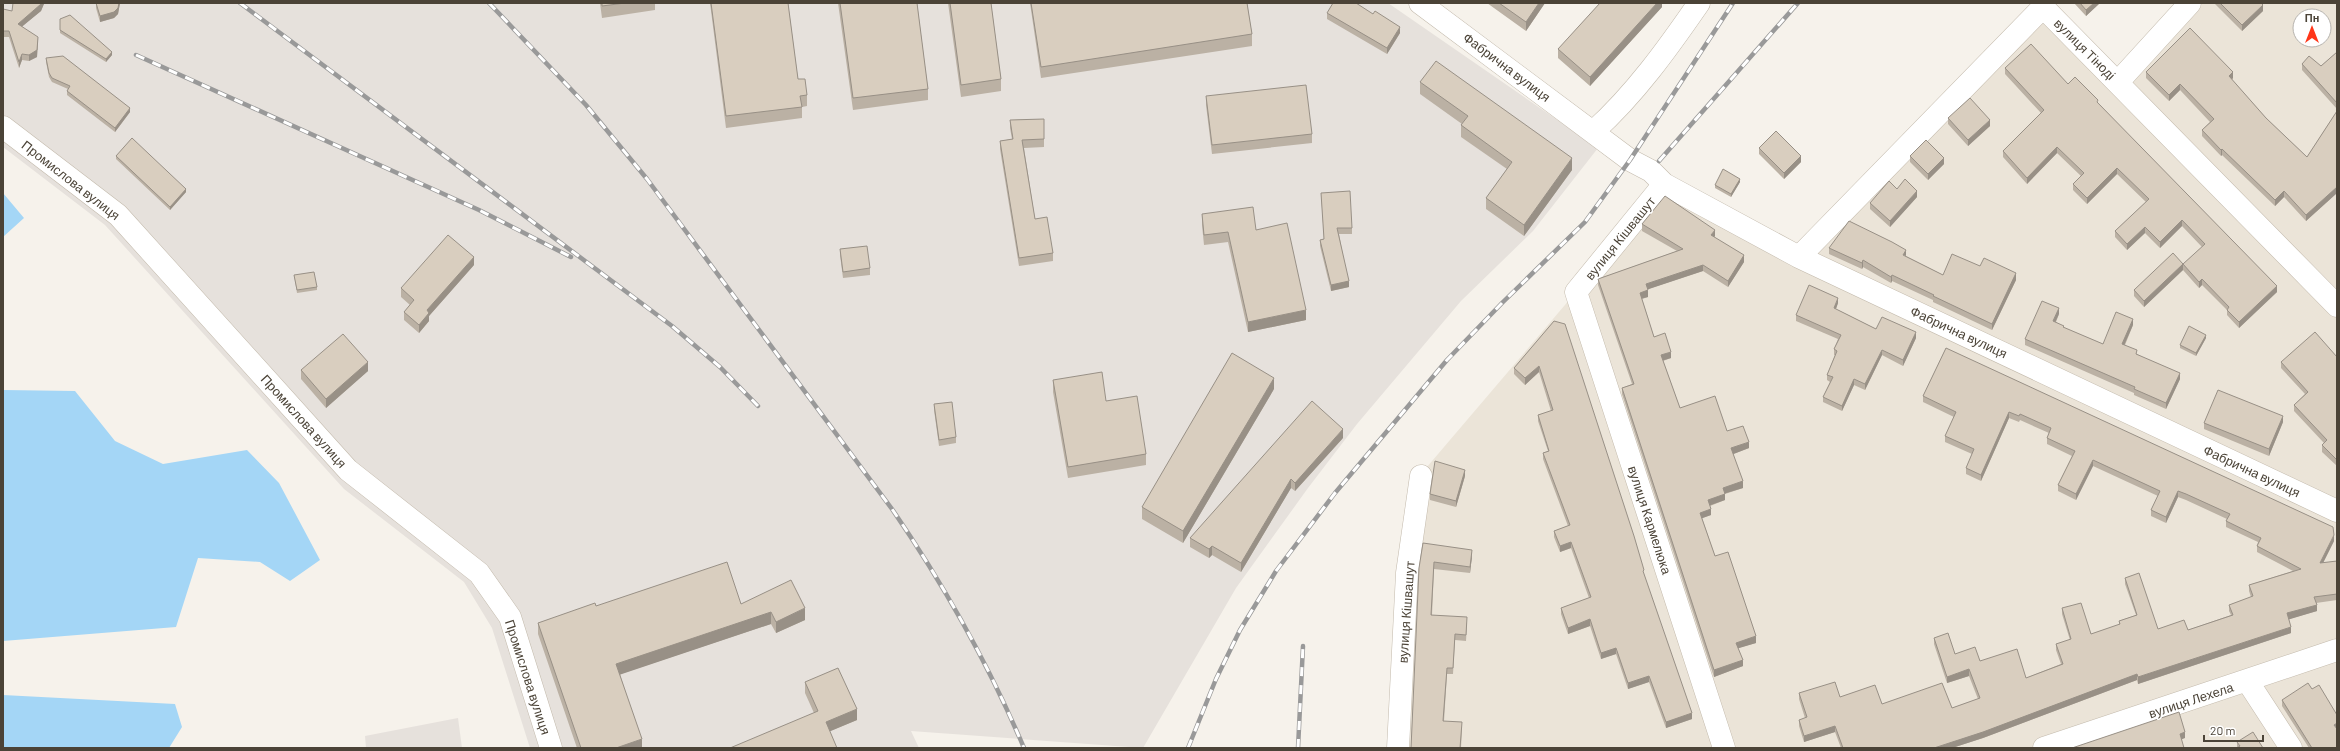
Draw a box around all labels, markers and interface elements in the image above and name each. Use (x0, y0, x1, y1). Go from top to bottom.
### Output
north arrow (2292, 8, 2332, 48)
text: Пн (2305, 11, 2319, 24)
street label: вулиця Тіноді (2051, 15, 2119, 83)
street label: Фабрична вулиця (1460, 29, 1554, 105)
street label: Промислова вулиця (19, 137, 123, 223)
street label: вулиця Кішвашут (1582, 193, 1659, 283)
street label: Фабрична вулиця (1908, 303, 2010, 361)
street label: Промислова вулиця (258, 371, 350, 471)
street label: Фабрична вулиця (2201, 442, 2303, 500)
street label: вулиця Кармелюка (1625, 464, 1675, 577)
street label: вулиця Кішвашут (1394, 560, 1418, 664)
street label: Промислова вулиця (502, 617, 554, 737)
street label: вулиця Лехела (2147, 679, 2236, 721)
scale bar (2204, 717, 2263, 743)
text: 20 m (2210, 723, 2236, 737)

